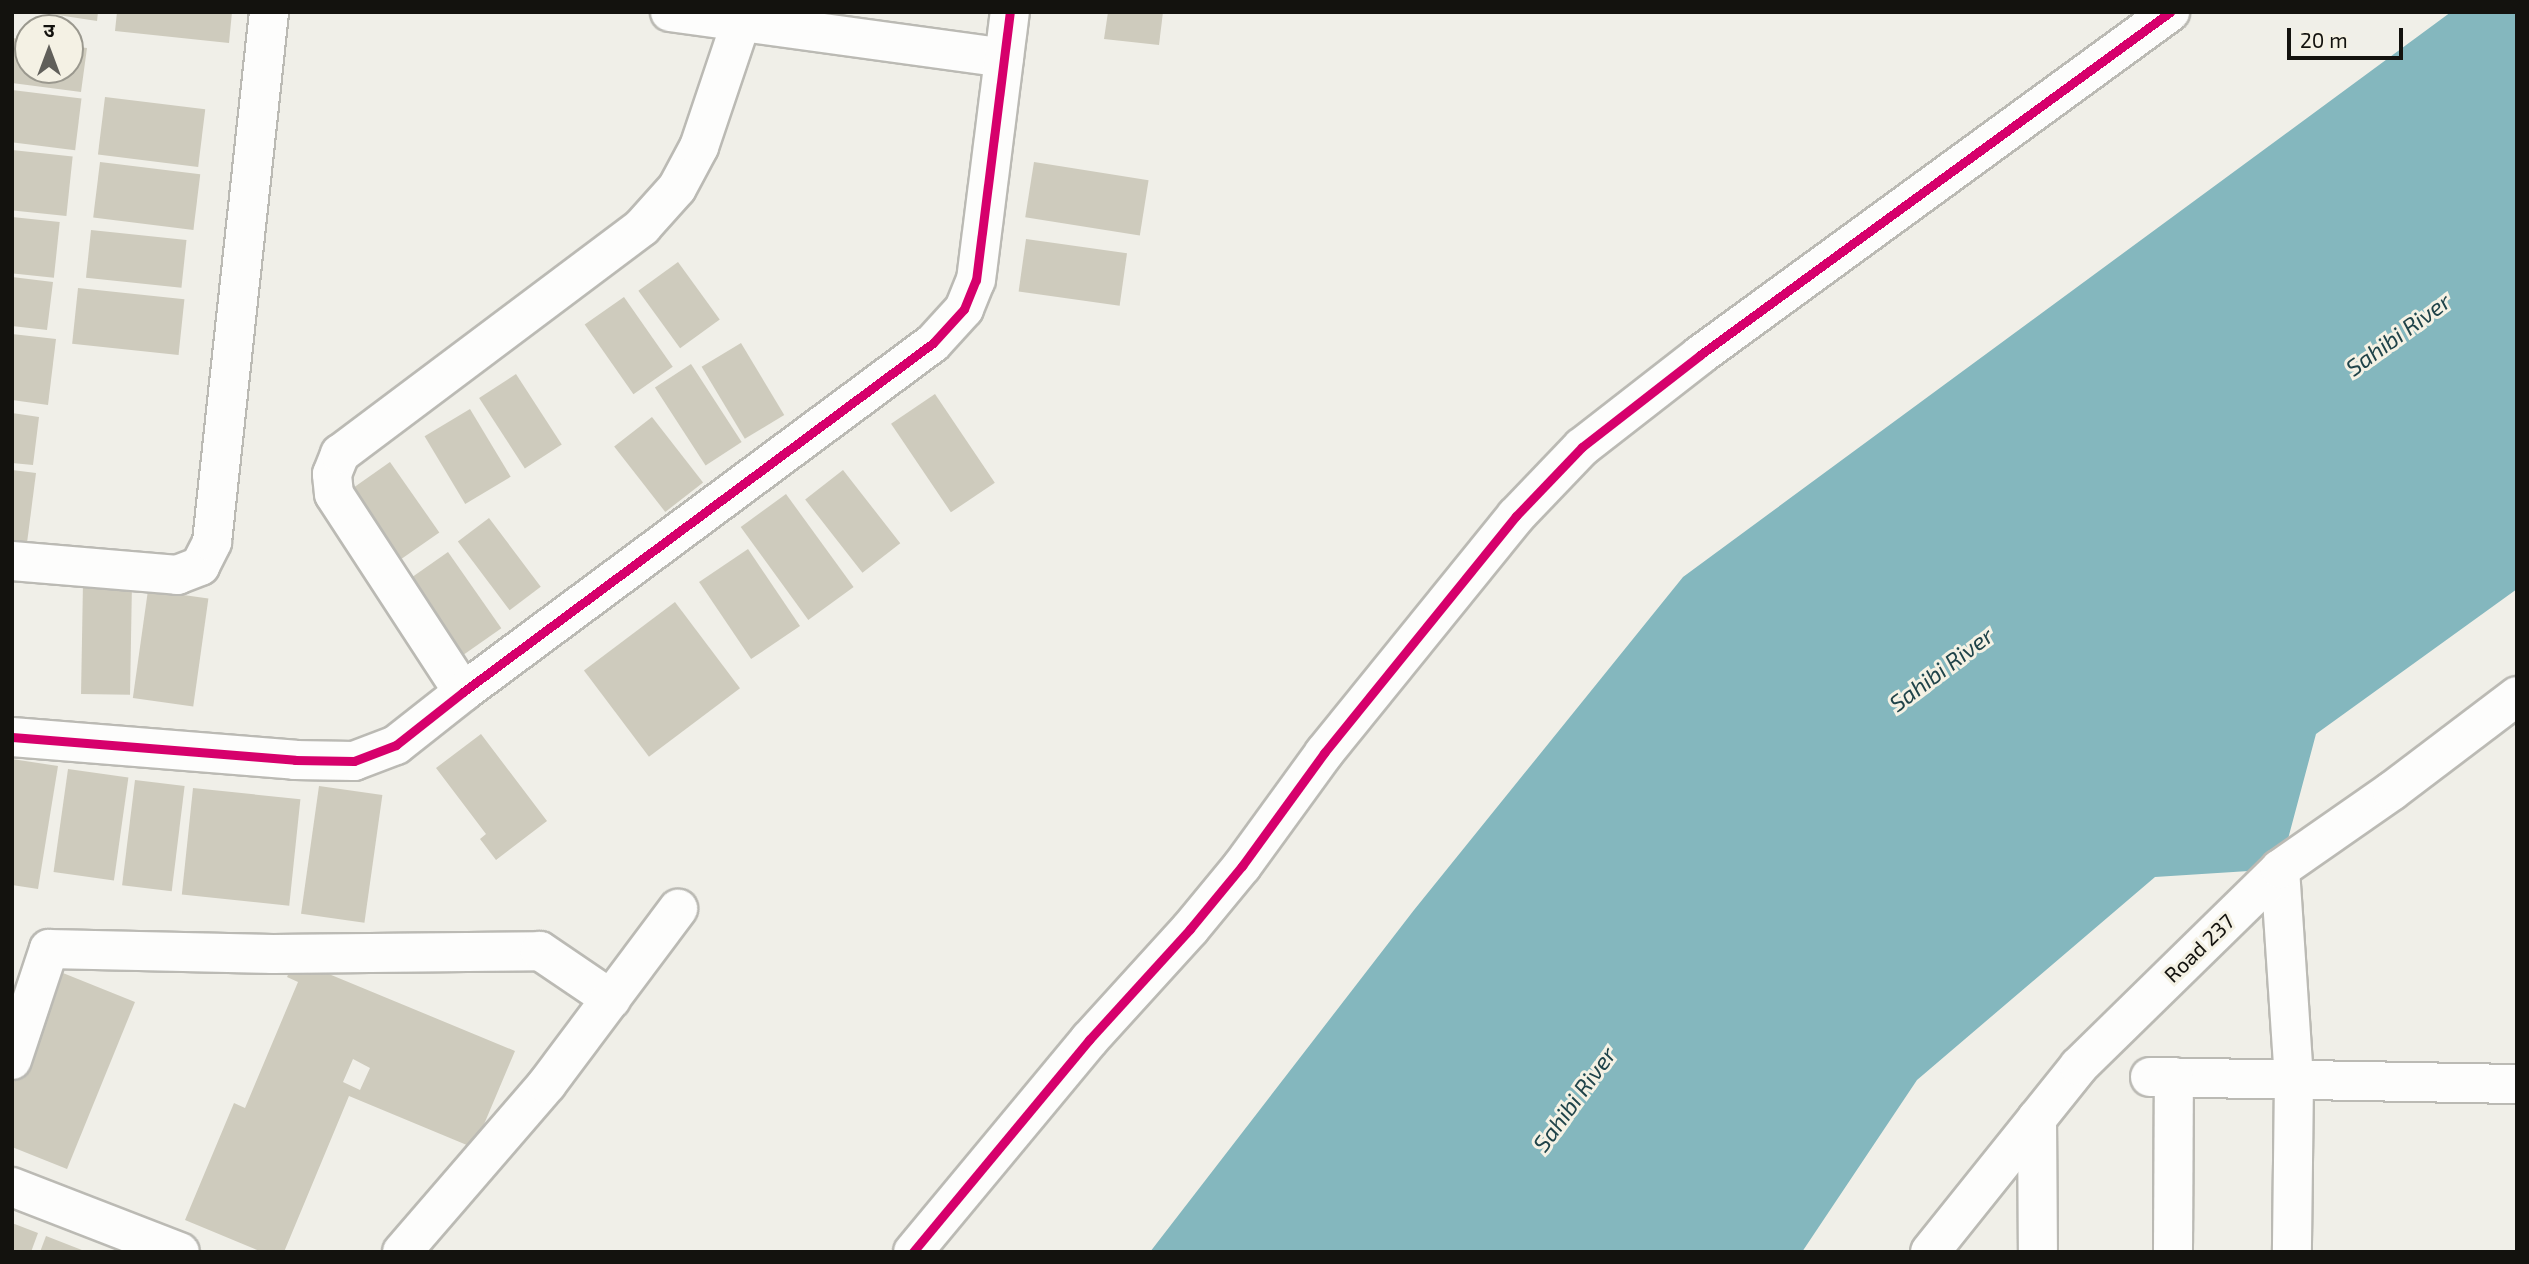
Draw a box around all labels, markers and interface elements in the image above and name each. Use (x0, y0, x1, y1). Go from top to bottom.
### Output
north arrow (14, 14, 84, 84)
scale bar (2291, 14, 2406, 58)
text: उ (43, 18, 55, 41)
text: 20 m (2300, 27, 2348, 52)
water label: Sahibi River (2340, 287, 2456, 381)
water label: Sahibi River (1884, 621, 1998, 717)
street label: Road 237 (2159, 909, 2239, 987)
water label: Sahibi River (1527, 1041, 1621, 1157)

